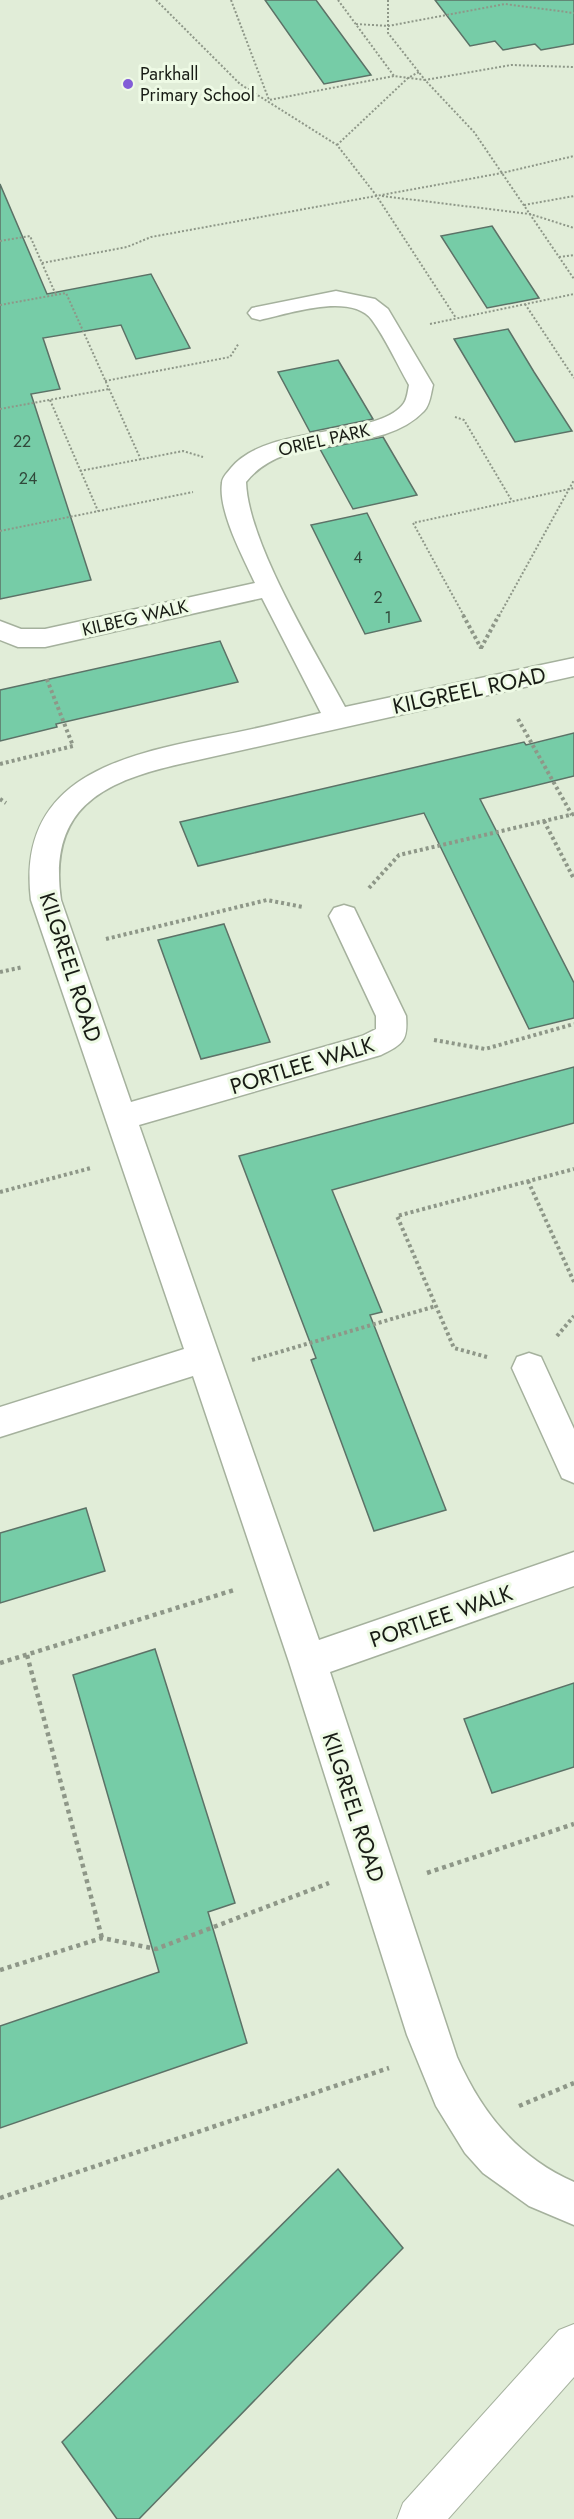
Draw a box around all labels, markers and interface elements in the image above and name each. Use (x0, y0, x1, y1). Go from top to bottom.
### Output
place label: Parkhall Primary School (140, 61, 255, 108)
marker: Parkhall Primary School (121, 77, 135, 91)
street label: ORIEL PARK (276, 417, 373, 463)
house number: 22 (13, 430, 31, 453)
house number: 24 (19, 467, 37, 490)
house number: 4 (353, 546, 363, 569)
house number: 2 (373, 586, 383, 609)
street label: KILBEG WALK (79, 593, 191, 643)
house number: 1 (384, 606, 392, 629)
street label: KILGREEL ROAD (390, 658, 548, 722)
street label: KILGREEL ROAD (32, 888, 110, 1046)
street label: PORTLEE WALK (226, 1028, 379, 1102)
street label: PORTLEE WALK (365, 1576, 517, 1655)
street label: KILGREEL ROAD (315, 1728, 393, 1886)

